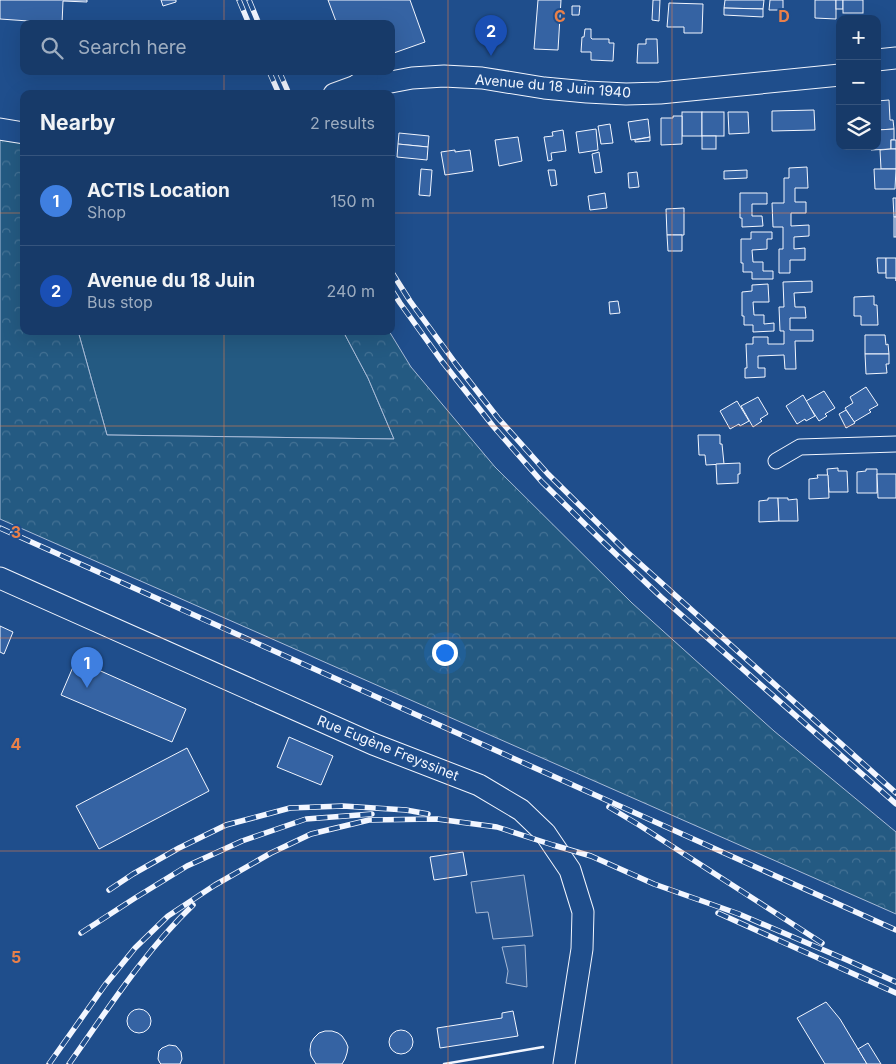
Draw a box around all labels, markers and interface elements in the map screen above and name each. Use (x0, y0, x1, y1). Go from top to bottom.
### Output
text: C (554, 6, 566, 26)
text: D (778, 6, 790, 26)
pin: 2 (475, 15, 507, 56)
map controls (836, 15, 881, 150)
button: + (836, 15, 881, 60)
search box (20, 20, 395, 75)
icon: search (38, 34, 66, 62)
text: Search here (78, 36, 187, 59)
button: − (836, 60, 881, 105)
street label: Avenue du 18 Juin 1940 (474, 70, 632, 101)
button: layers (836, 105, 881, 150)
text: Nearby (40, 110, 115, 135)
text: 2 results (310, 113, 375, 133)
text: ACTIS Location (87, 179, 230, 202)
text: 1 (53, 191, 59, 211)
text: 150 m (330, 191, 375, 211)
text: Shop (87, 202, 126, 222)
text: Avenue du 18 Juin (87, 269, 255, 292)
text: 2 (51, 281, 61, 301)
text: 240 m (327, 281, 375, 301)
text: Bus stop (87, 292, 153, 312)
text: 3 (11, 522, 21, 542)
your location (432, 640, 458, 666)
pin: 1 (71, 647, 103, 688)
street label: Rue Eugène Freyssinet (315, 711, 462, 784)
text: 4 (11, 734, 22, 754)
text: 5 (11, 947, 21, 967)

